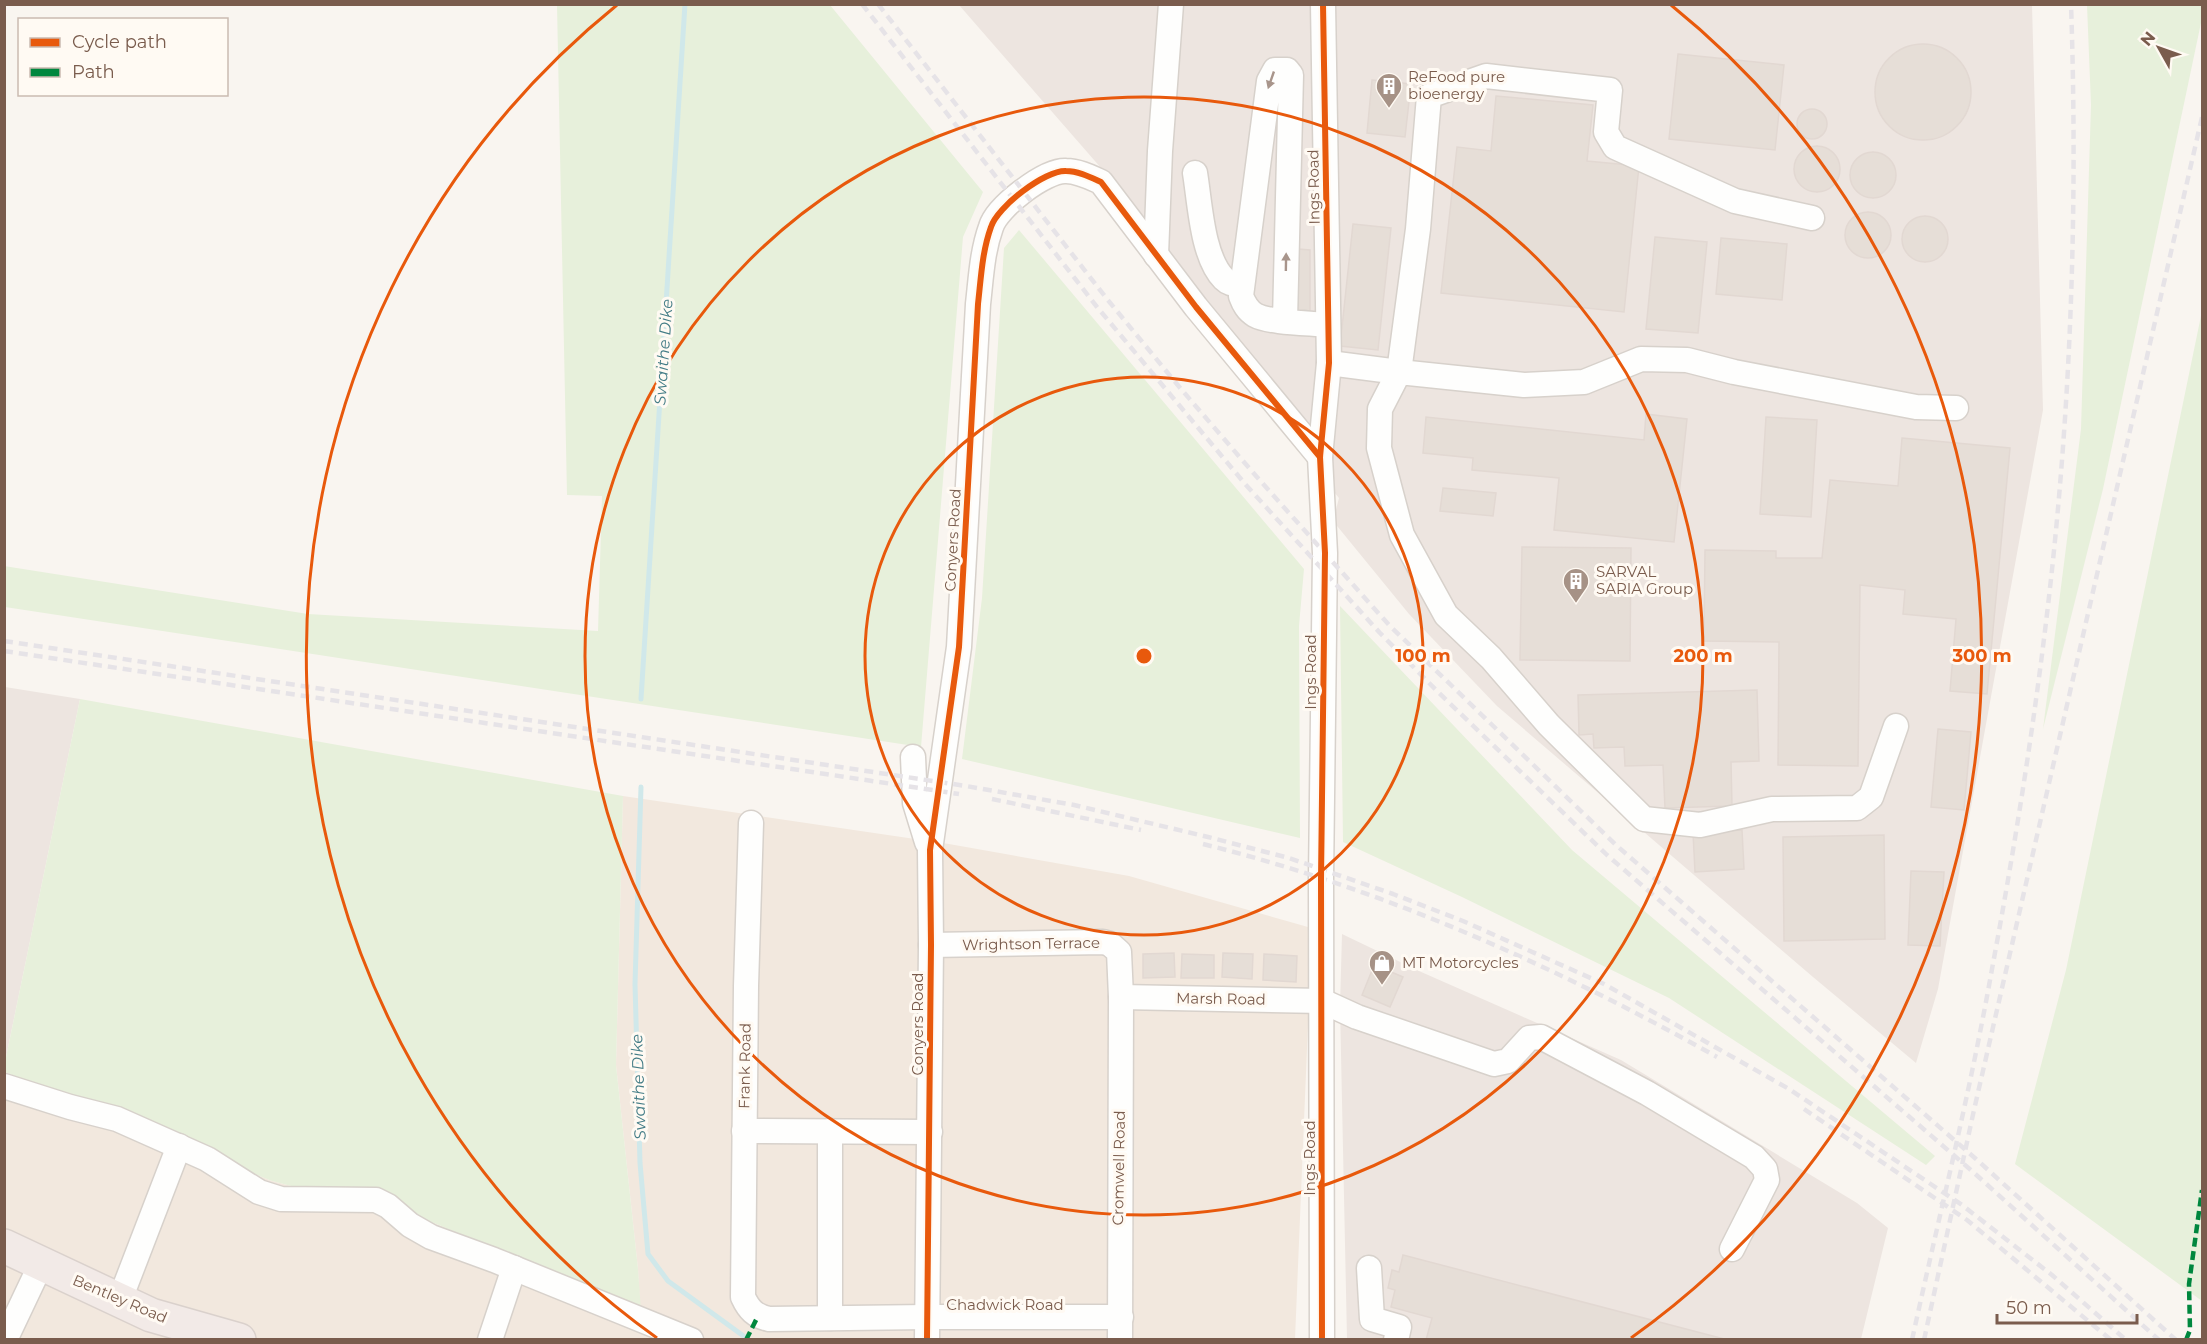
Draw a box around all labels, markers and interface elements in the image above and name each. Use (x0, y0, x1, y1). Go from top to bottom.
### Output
legend (18, 18, 228, 96)
north arrow (2129, 18, 2189, 78)
text: N (2136, 28, 2159, 50)
text: Cycle path (72, 31, 167, 53)
text: Path (72, 61, 115, 83)
place label: ReFood pure bioenergy (1408, 67, 1505, 103)
one-way arrow (1266, 71, 1276, 89)
building icon: ReFood pure bioenergy (1374, 71, 1404, 109)
street label: Ings Road (1303, 149, 1324, 225)
one-way arrow (1281, 252, 1291, 271)
water label: Swaithe Dike (650, 298, 677, 406)
street label: Conyers Road (940, 488, 965, 592)
place label: SARVAL SARIA Group (1596, 562, 1693, 598)
building icon: SARVAL SARIA Group (1561, 566, 1591, 604)
street label: Ings Road (1301, 634, 1320, 710)
text: 100 m (1395, 645, 1451, 667)
text: 200 m (1673, 645, 1733, 667)
text: 300 m (1951, 645, 2012, 667)
centre of rings (1134, 646, 1154, 666)
street label: Wrightson Terrace (962, 933, 1100, 954)
shop icon: MT Motorcycles (1367, 948, 1397, 986)
place label: MT Motorcycles (1402, 953, 1519, 972)
street label: Conyers Road (908, 973, 927, 1075)
street label: Marsh Road (1176, 988, 1266, 1009)
street label: Frank Road (734, 1023, 755, 1109)
water label: Swaithe Dike (627, 1034, 650, 1140)
street label: Cromwell Road (1108, 1110, 1129, 1226)
street label: Ings Road (1300, 1120, 1319, 1196)
street label: Bentley Road (70, 1270, 170, 1327)
scale bar (1997, 1287, 2136, 1325)
street label: Chadwick Road (946, 1295, 1064, 1314)
text: 50 m (2006, 1297, 2052, 1319)

